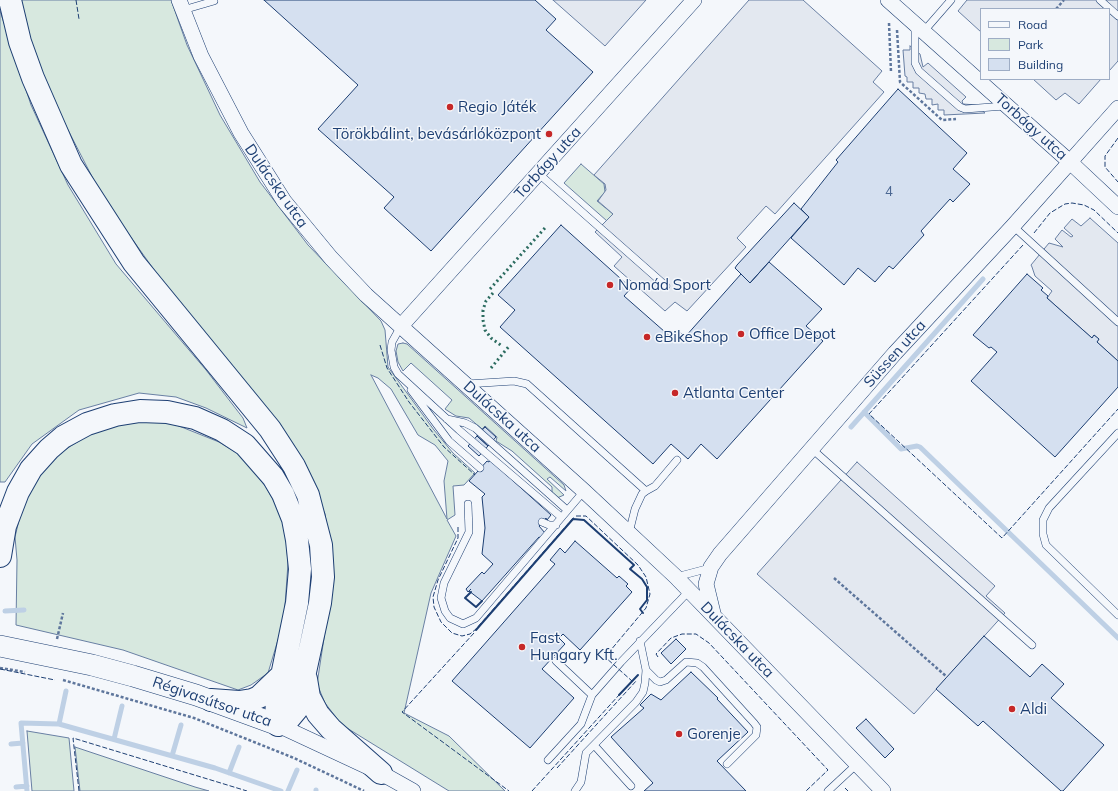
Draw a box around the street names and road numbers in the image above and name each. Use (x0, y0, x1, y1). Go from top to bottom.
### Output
street label: Torbágy utca (991, 90, 1071, 164)
street label: Torbágy utca (511, 123, 585, 203)
street label: Dulácska utca (241, 141, 311, 231)
street label: Süssen utca (860, 317, 930, 391)
street label: Dulácska utca (460, 378, 544, 456)
street label: Dulácska utca (696, 598, 778, 682)
street label: Régivasútsor utca (150, 673, 274, 731)

